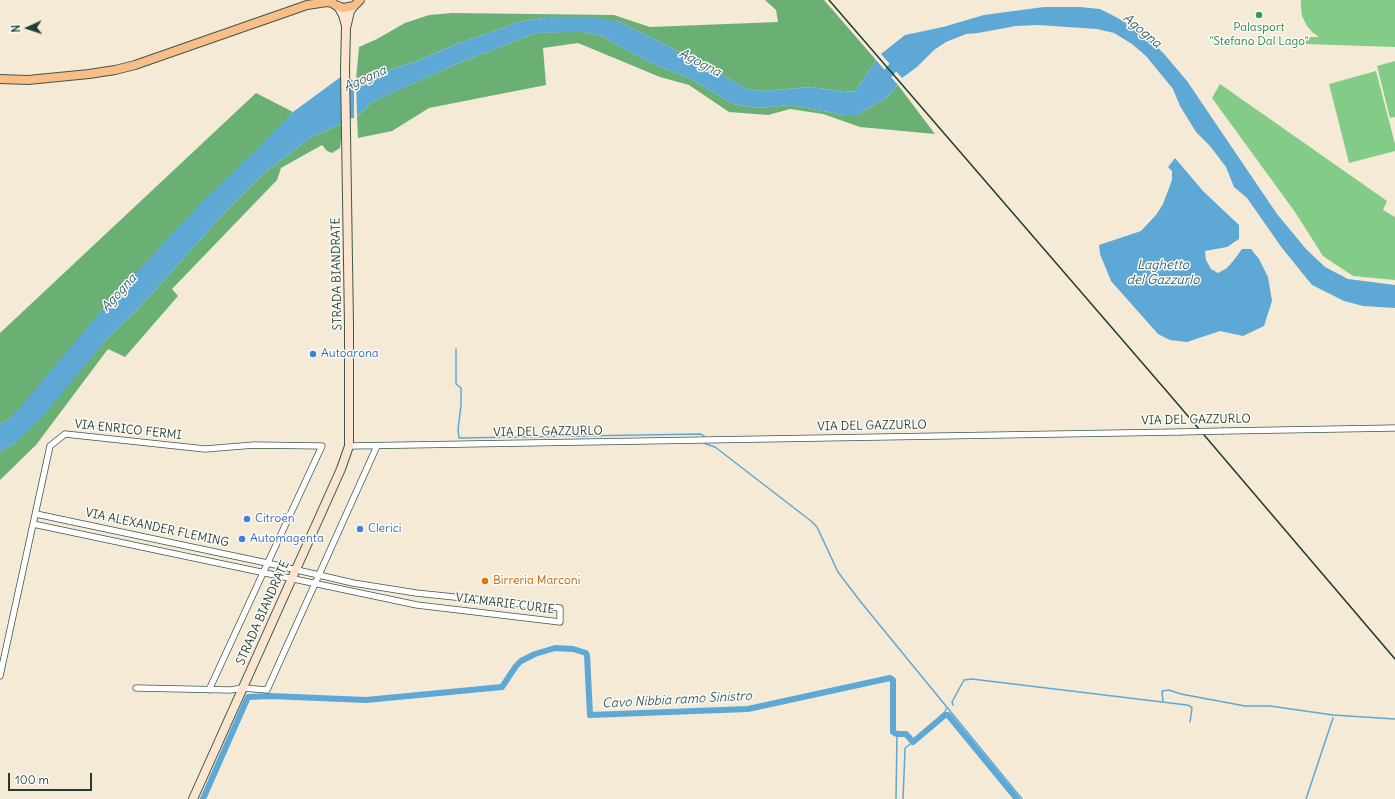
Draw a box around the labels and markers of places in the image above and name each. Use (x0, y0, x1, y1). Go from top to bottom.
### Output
marker: Palasport "Stefano Dal Lago" (1254, 10, 1264, 20)
place label: Palasport "Stefano Dal Lago" (1209, 21, 1309, 49)
place label: Autoarona (321, 347, 379, 361)
marker: Autoarona (308, 349, 318, 359)
place label: Citroën (255, 512, 295, 526)
marker: Citroën (242, 514, 252, 524)
place label: Clerici (368, 522, 401, 536)
marker: Clerici (355, 524, 365, 534)
place label: Automagenta (250, 532, 324, 546)
marker: Automagenta (237, 534, 247, 544)
place label: Birreria Marconi (493, 574, 580, 588)
marker: Birreria Marconi (480, 576, 490, 586)

